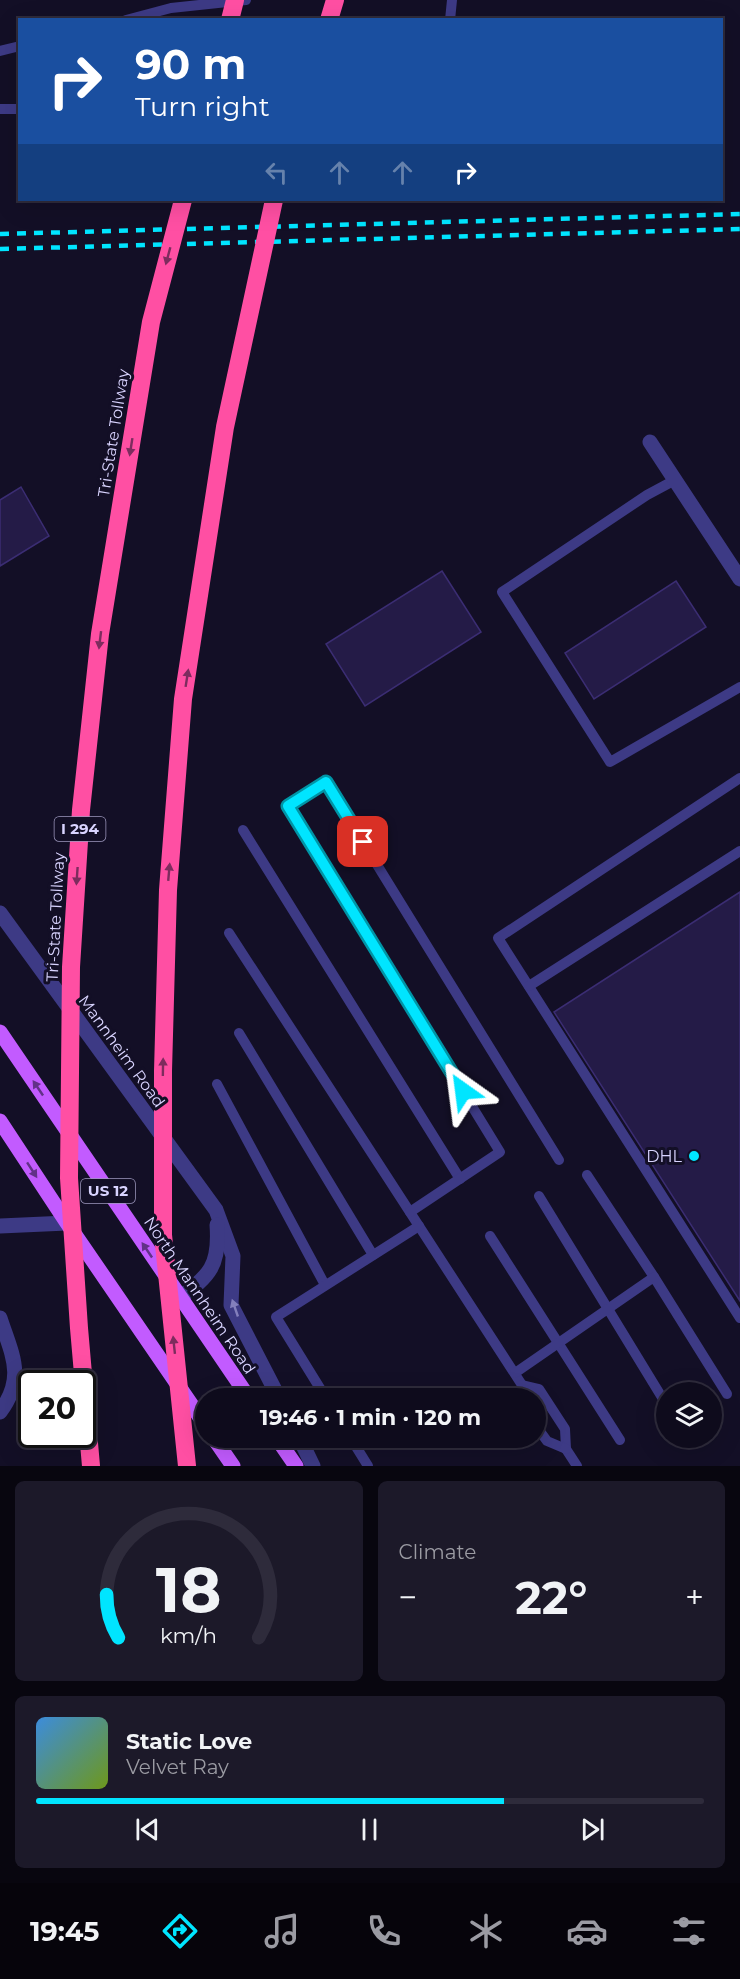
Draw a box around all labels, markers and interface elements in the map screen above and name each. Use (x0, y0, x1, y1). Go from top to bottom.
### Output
text: 90 m (135, 38, 246, 90)
icon: right (36, 42, 114, 120)
text: Turn right (135, 90, 270, 123)
icon: left (260, 156, 293, 189)
icon: ahead (323, 156, 356, 189)
icon: ahead (386, 156, 419, 189)
icon: right (449, 156, 482, 189)
one-way arrow (163, 247, 173, 265)
street label: Tri-State Tollway (94, 367, 133, 498)
one-way arrow (126, 438, 135, 457)
one-way arrow (95, 630, 105, 649)
one-way arrow (182, 668, 191, 687)
pin (337, 816, 388, 867)
road number: I 294 (54, 817, 106, 841)
icon: arrive (346, 825, 379, 858)
street label: Tri-State Tollway (43, 852, 68, 982)
one-way arrow (164, 862, 174, 881)
one-way arrow (72, 866, 81, 885)
street label: Mannheim Road (74, 991, 169, 1111)
one-way arrow (159, 1057, 168, 1076)
position arrow (431, 1059, 495, 1123)
one-way arrow (33, 1080, 44, 1096)
place label: DHL (646, 1147, 683, 1166)
marker: DHL (687, 1149, 701, 1163)
one-way arrow (26, 1162, 37, 1178)
road number: US 12 (81, 1179, 135, 1203)
street label: North Mannheim Road (140, 1213, 259, 1377)
one-way arrow (142, 1242, 153, 1258)
one-way arrow (229, 1299, 239, 1317)
one-way arrow (170, 1336, 179, 1355)
speed limit sign: 20 (18, 1370, 96, 1448)
map controls (656, 1382, 722, 1448)
button: layers (656, 1382, 722, 1448)
text: 19:46 · 1 min · 120 m (260, 1404, 481, 1431)
text: Climate (399, 1540, 476, 1564)
text: 18 (156, 1552, 222, 1628)
text: 22° (515, 1570, 587, 1625)
text: − (399, 1577, 417, 1617)
text: + (685, 1577, 704, 1617)
text: km/h (160, 1622, 217, 1648)
text: Static Love (126, 1728, 252, 1755)
text: Velvet Ray (126, 1755, 229, 1779)
icon: previous (131, 1813, 164, 1846)
icon: pause (353, 1813, 386, 1846)
icon: next (576, 1813, 609, 1846)
icon: directions (159, 1910, 201, 1952)
icon: music (261, 1910, 303, 1952)
icon: phone (363, 1910, 405, 1952)
icon: climate (465, 1910, 507, 1952)
icon: car (566, 1910, 608, 1952)
icon: filters (668, 1910, 710, 1952)
text: 19:45 (30, 1915, 99, 1948)

